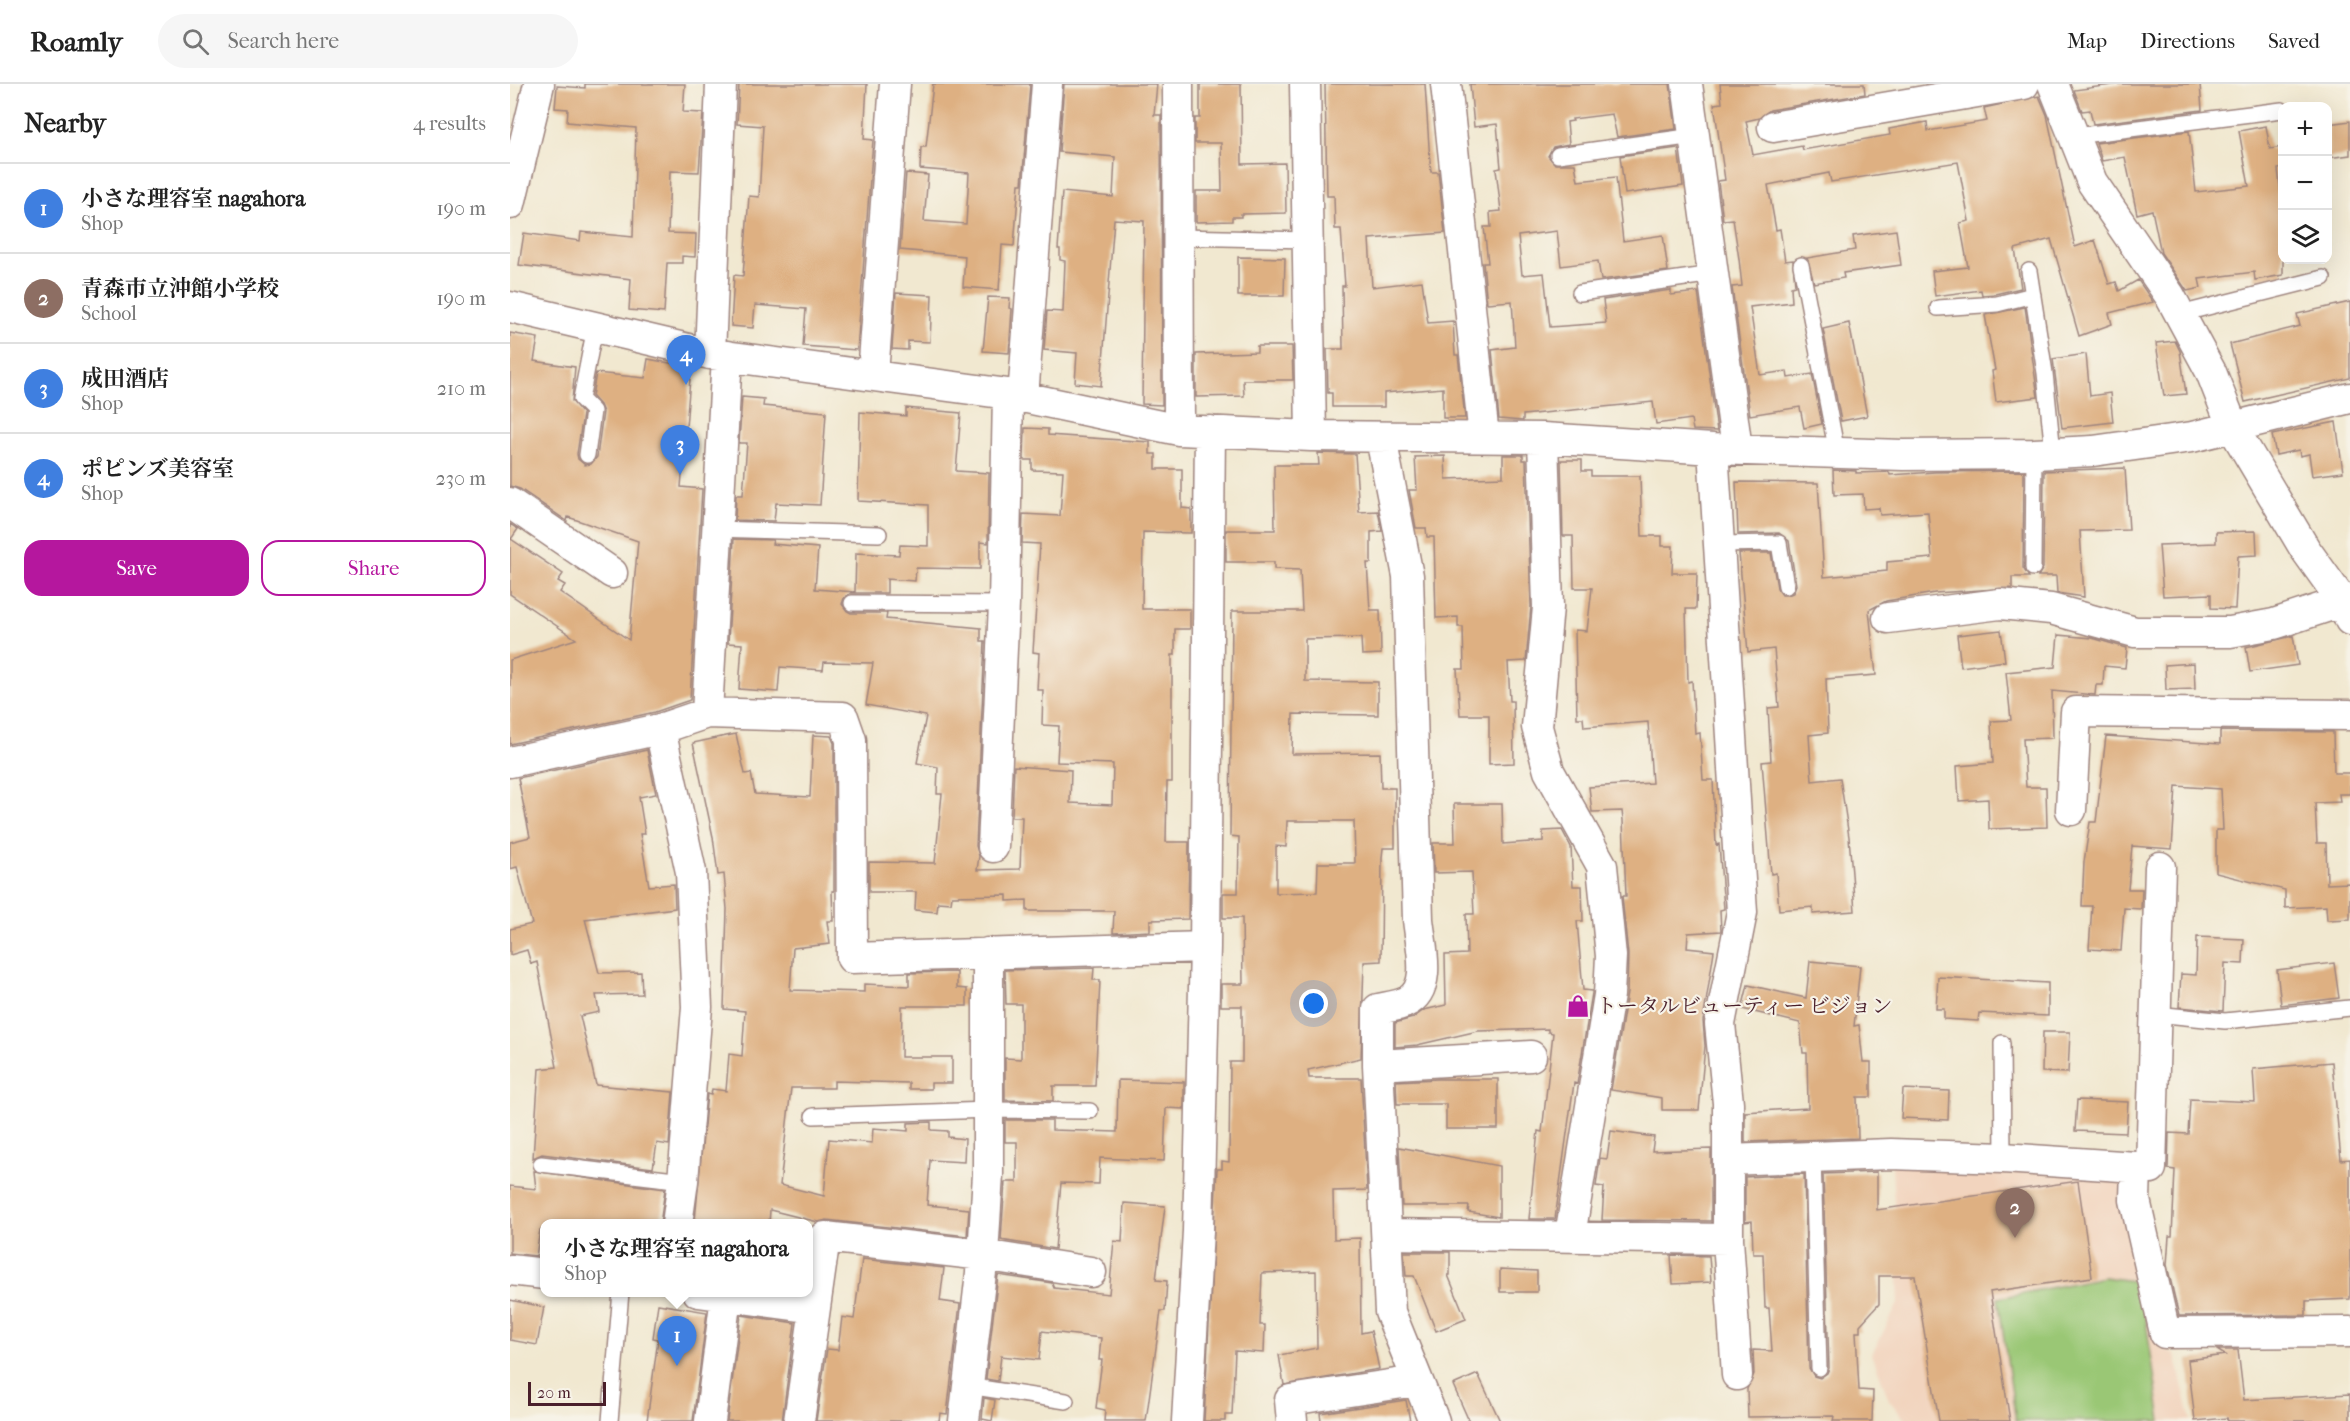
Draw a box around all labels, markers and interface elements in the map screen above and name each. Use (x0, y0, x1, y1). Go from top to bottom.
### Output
search box (158, 14, 578, 68)
text: Roamly (30, 25, 122, 58)
icon: search (179, 25, 212, 58)
text: Search here (227, 28, 339, 54)
text: Map (2067, 29, 2107, 53)
text: Directions (2140, 29, 2235, 53)
text: Saved (2268, 29, 2320, 53)
map controls (2278, 102, 2332, 264)
button: + (2278, 102, 2332, 156)
text: Nearby (24, 108, 106, 139)
text: 4 results (413, 112, 486, 135)
button: − (2278, 156, 2332, 210)
text: 小さな理容室 nagahora (81, 186, 305, 212)
text: 1 (40, 197, 47, 220)
text: 190 m (436, 197, 486, 220)
button: layers (2278, 210, 2332, 264)
text: Shop (81, 212, 123, 235)
text: 青森市立沖館小学校 (81, 276, 279, 302)
text: 2 (38, 287, 49, 310)
text: 190 m (436, 287, 486, 310)
text: School (81, 302, 137, 325)
pin: 4 (666, 336, 705, 385)
text: 成田酒店 (81, 366, 169, 392)
text: 3 (39, 377, 48, 400)
text: 210 m (437, 377, 486, 400)
text: Shop (81, 392, 123, 415)
pin: 3 (660, 426, 700, 475)
text: ポピンズ美容室 (81, 456, 234, 482)
text: 4 (38, 467, 49, 490)
text: 230 m (436, 467, 486, 490)
text: Shop (81, 482, 123, 505)
button: Save (24, 540, 249, 596)
button: Share (261, 540, 486, 596)
your location (1299, 989, 1328, 1018)
shop icon: トータルビューティー ビジョン (1565, 993, 1591, 1019)
place label: トータルビューティー ビジョン (1596, 994, 1892, 1018)
pin: 2 (1996, 1188, 2034, 1238)
popup (540, 1219, 813, 1297)
text: 小さな理容室 nagahora (564, 1236, 789, 1262)
text: Shop (564, 1262, 607, 1285)
pin: 1 (658, 1316, 696, 1366)
scale bar (528, 1379, 606, 1406)
text: 20 m (537, 1383, 571, 1402)

